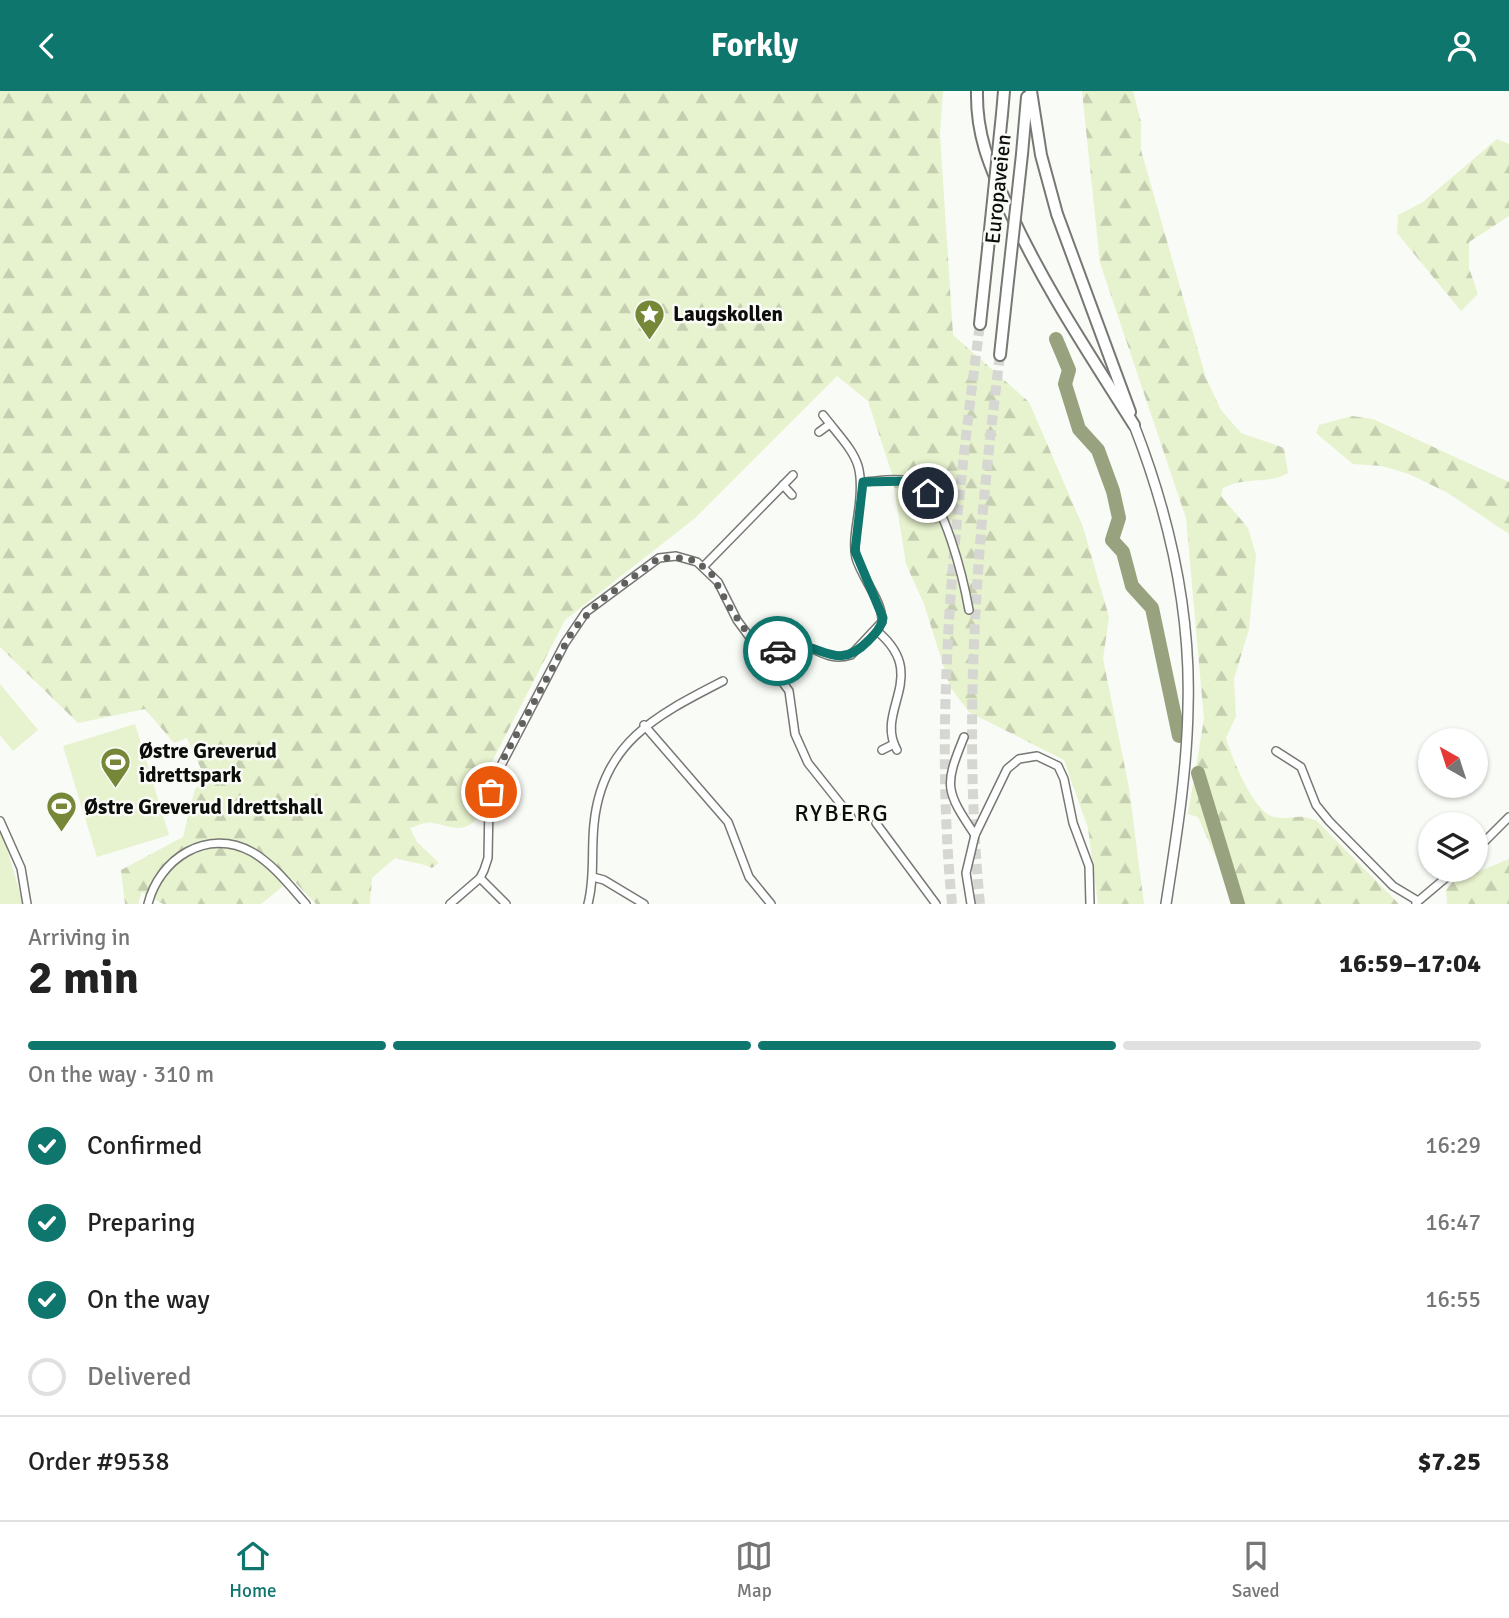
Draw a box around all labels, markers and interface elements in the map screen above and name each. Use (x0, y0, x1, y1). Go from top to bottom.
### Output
text: Forkly (711, 26, 798, 65)
icon: back (28, 27, 66, 65)
icon: person (1443, 27, 1481, 65)
street label: Europaveien (979, 133, 1017, 245)
place icon: Laugskollen (633, 297, 667, 341)
place label: Laugskollen (673, 301, 783, 327)
pin (898, 463, 958, 523)
icon: home (909, 474, 947, 512)
courier (743, 616, 813, 686)
icon: car (759, 632, 797, 670)
north arrow (1418, 728, 1488, 798)
map controls (1418, 728, 1488, 882)
place label: Østre Greverud idrettspark (139, 738, 277, 788)
sports icon: Østre Greverud idrettspark (99, 746, 133, 790)
pin (461, 762, 521, 822)
icon: bag (472, 773, 510, 811)
sports icon: Østre Greverud Idrettshall (44, 790, 78, 834)
place label: Østre Greverud Idrettshall (84, 794, 323, 820)
district label: RYBERG (794, 798, 890, 828)
button: layers (1418, 812, 1488, 882)
text: Arriving in (28, 923, 130, 952)
text: 16:59–17:04 (1339, 948, 1481, 980)
text: 2 min (28, 950, 139, 1006)
text: On the way · 310 m (28, 1060, 214, 1089)
icon: check (28, 1127, 66, 1165)
text: Confirmed (87, 1130, 202, 1162)
text: 16:29 (1425, 1131, 1481, 1160)
icon: check (28, 1204, 66, 1242)
text: Preparing (87, 1207, 195, 1239)
text: 16:47 (1425, 1208, 1481, 1237)
icon: check (28, 1281, 66, 1319)
text: On the way (87, 1284, 210, 1316)
text: 16:55 (1425, 1285, 1481, 1314)
text: Delivered (87, 1361, 192, 1393)
text: Order #9538 (28, 1446, 169, 1478)
text: $7.25 (1417, 1446, 1481, 1478)
tab: Home (229, 1537, 277, 1603)
tab: Map (735, 1537, 773, 1603)
tab: Saved (1232, 1537, 1280, 1603)

